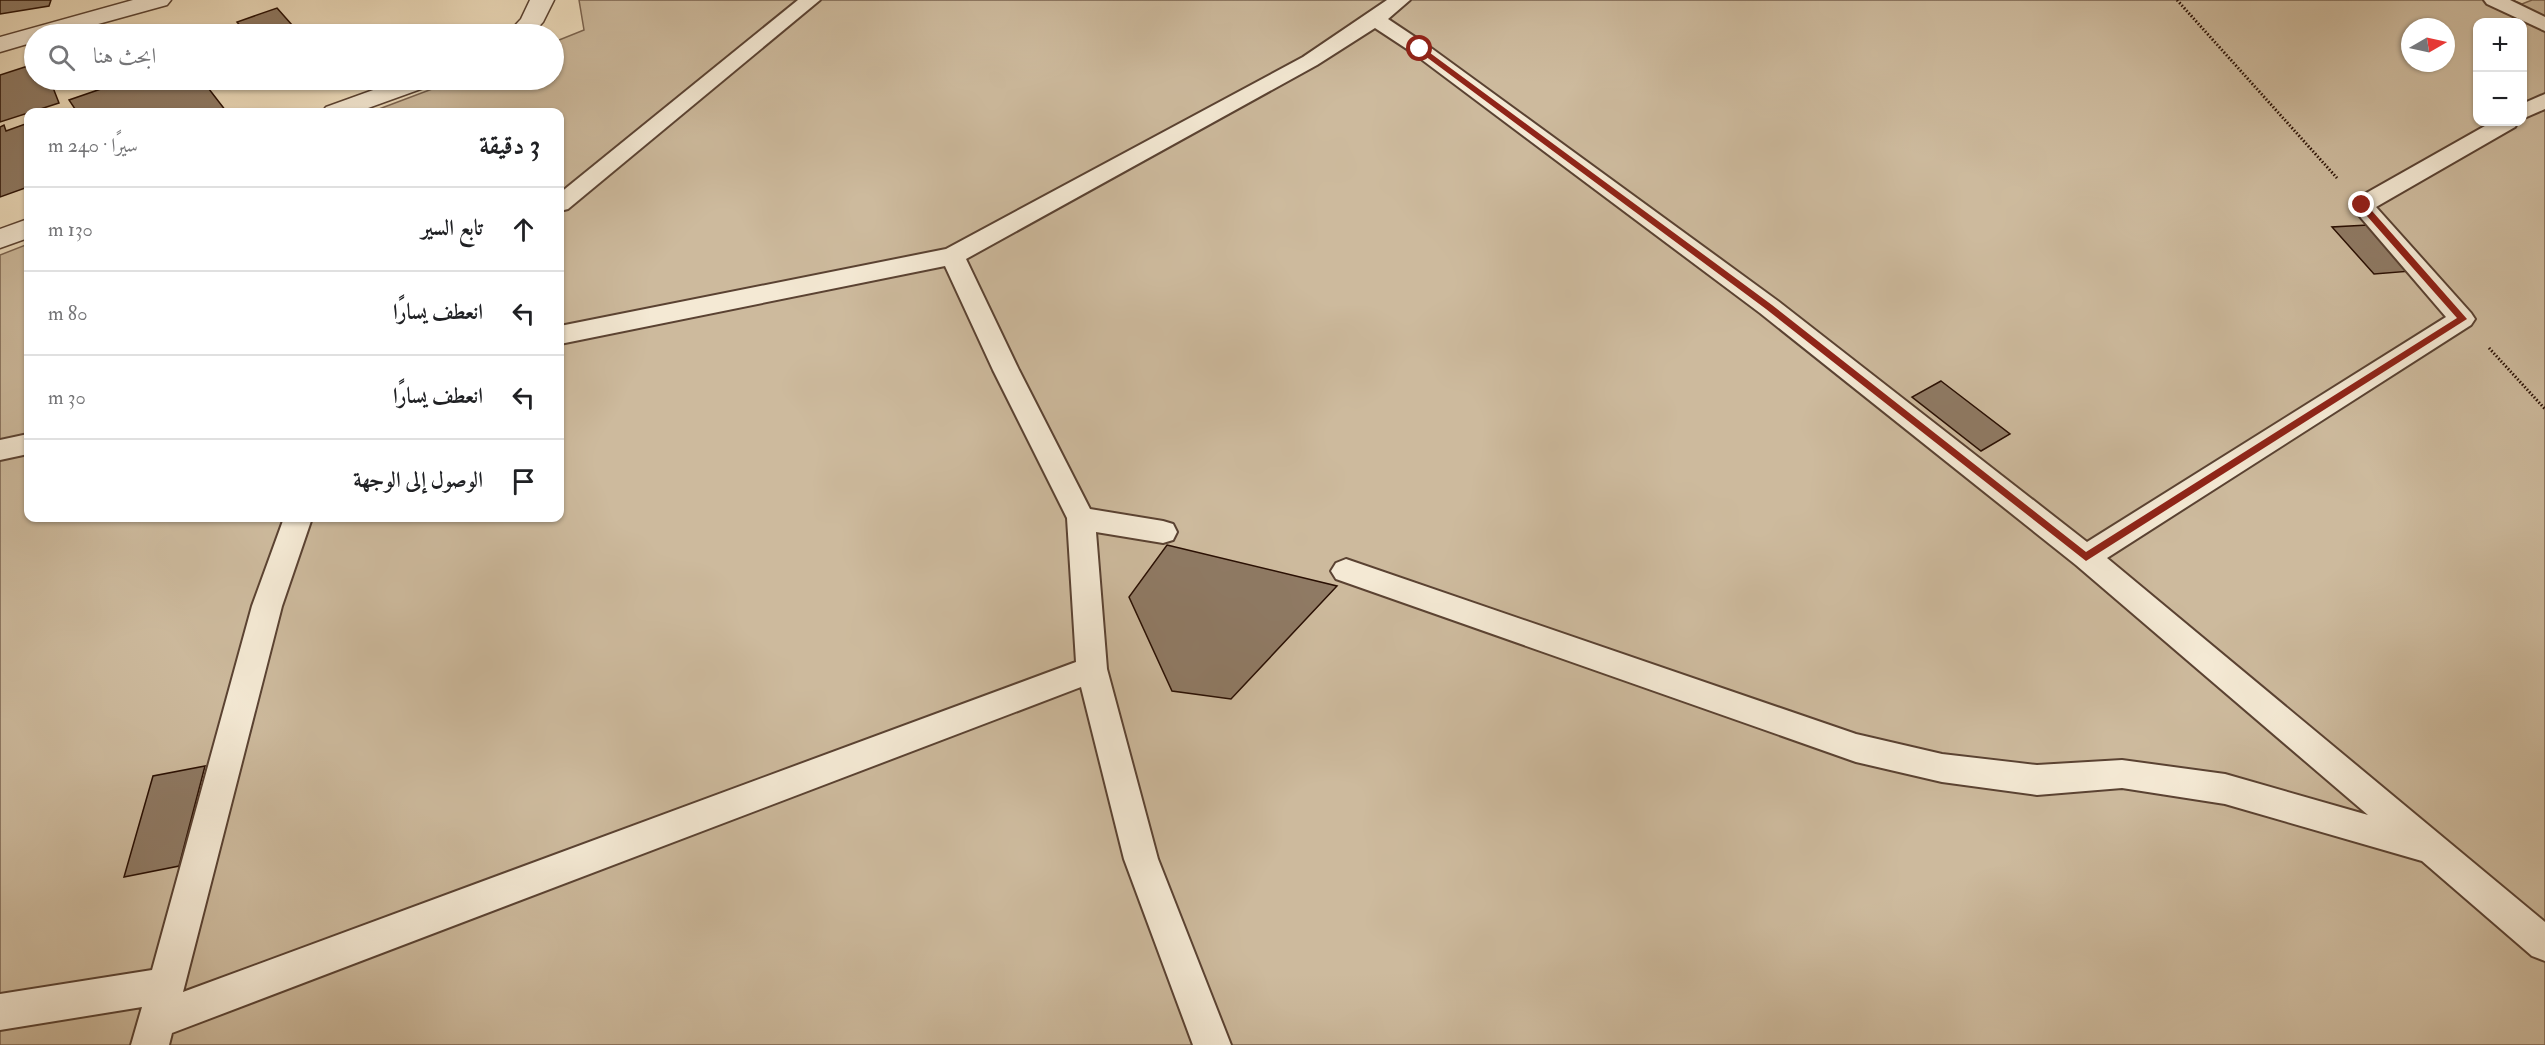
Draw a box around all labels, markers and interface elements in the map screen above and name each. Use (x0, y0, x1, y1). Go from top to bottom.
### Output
north arrow (2401, 18, 2455, 72)
map controls (2473, 18, 2527, 126)
button: + (2473, 18, 2527, 72)
search box (24, 24, 564, 90)
route start (1406, 35, 1432, 61)
icon: search (45, 41, 78, 74)
text: ابحث هنا (93, 42, 156, 70)
button: − (2473, 72, 2527, 126)
text: 3 دقيقة (479, 130, 540, 162)
text: سيرًا · 240 m (48, 133, 138, 158)
route end (2348, 191, 2374, 217)
icon: ahead (507, 213, 540, 246)
text: تابع السير (421, 214, 483, 242)
text: 130 m (48, 217, 93, 242)
icon: left (507, 297, 540, 330)
text: انعطف يسارًا (393, 298, 483, 326)
text: 80 m (48, 301, 87, 326)
icon: left (507, 381, 540, 414)
text: انعطف يسارًا (393, 382, 483, 410)
text: 30 m (48, 385, 86, 410)
icon: arrive (507, 465, 540, 498)
text: الوصول إلى الوجهة (353, 466, 483, 494)

